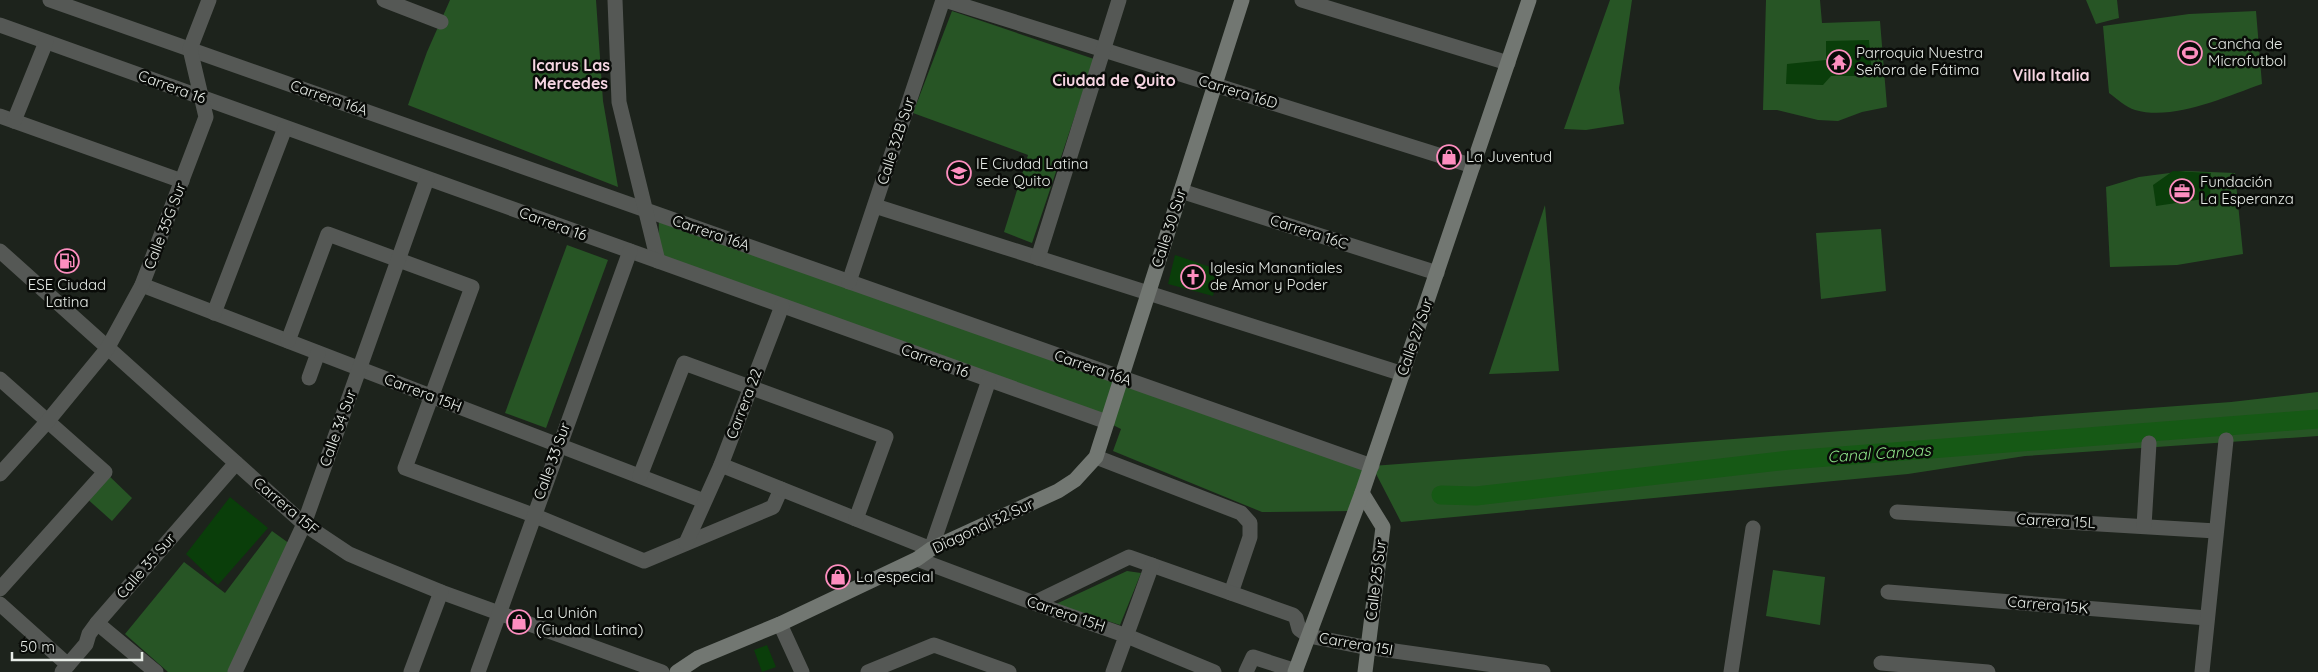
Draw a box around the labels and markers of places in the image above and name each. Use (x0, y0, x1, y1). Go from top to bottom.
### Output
place label: Cancha de Microfutbol (2208, 34, 2287, 70)
sports icon: Cancha de Microfutbol (2177, 40, 2203, 66)
place label: Parroquia Nuestra Señora de Fátima (1856, 43, 1983, 79)
temple icon: Parroquia Nuestra Señora de Fátima (1826, 49, 1852, 75)
shop icon: La Juventud (1436, 144, 1462, 170)
place label: La Juventud (1466, 147, 1552, 166)
place label: IE Ciudad Latina sede Quito (976, 154, 1088, 190)
school or university icon: IE Ciudad Latina sede Quito (946, 160, 972, 186)
place label: Fundación La Esperanza (2200, 172, 2294, 208)
office icon: Fundación La Esperanza (2169, 178, 2195, 204)
fuel station icon: ESE Ciudad Latina (54, 248, 80, 274)
place label: Iglesia Manantiales de Amor y Poder (1210, 258, 1342, 294)
church icon: Iglesia Manantiales de Amor y Poder (1180, 264, 1206, 290)
place label: ESE Ciudad Latina (28, 275, 106, 311)
shop icon: La especial (825, 564, 851, 590)
place label: La especial (856, 567, 934, 586)
place label: La Unión (Ciudad Latina) (536, 603, 643, 639)
shop icon: La Unión (Ciudad Latina) (506, 609, 532, 635)

